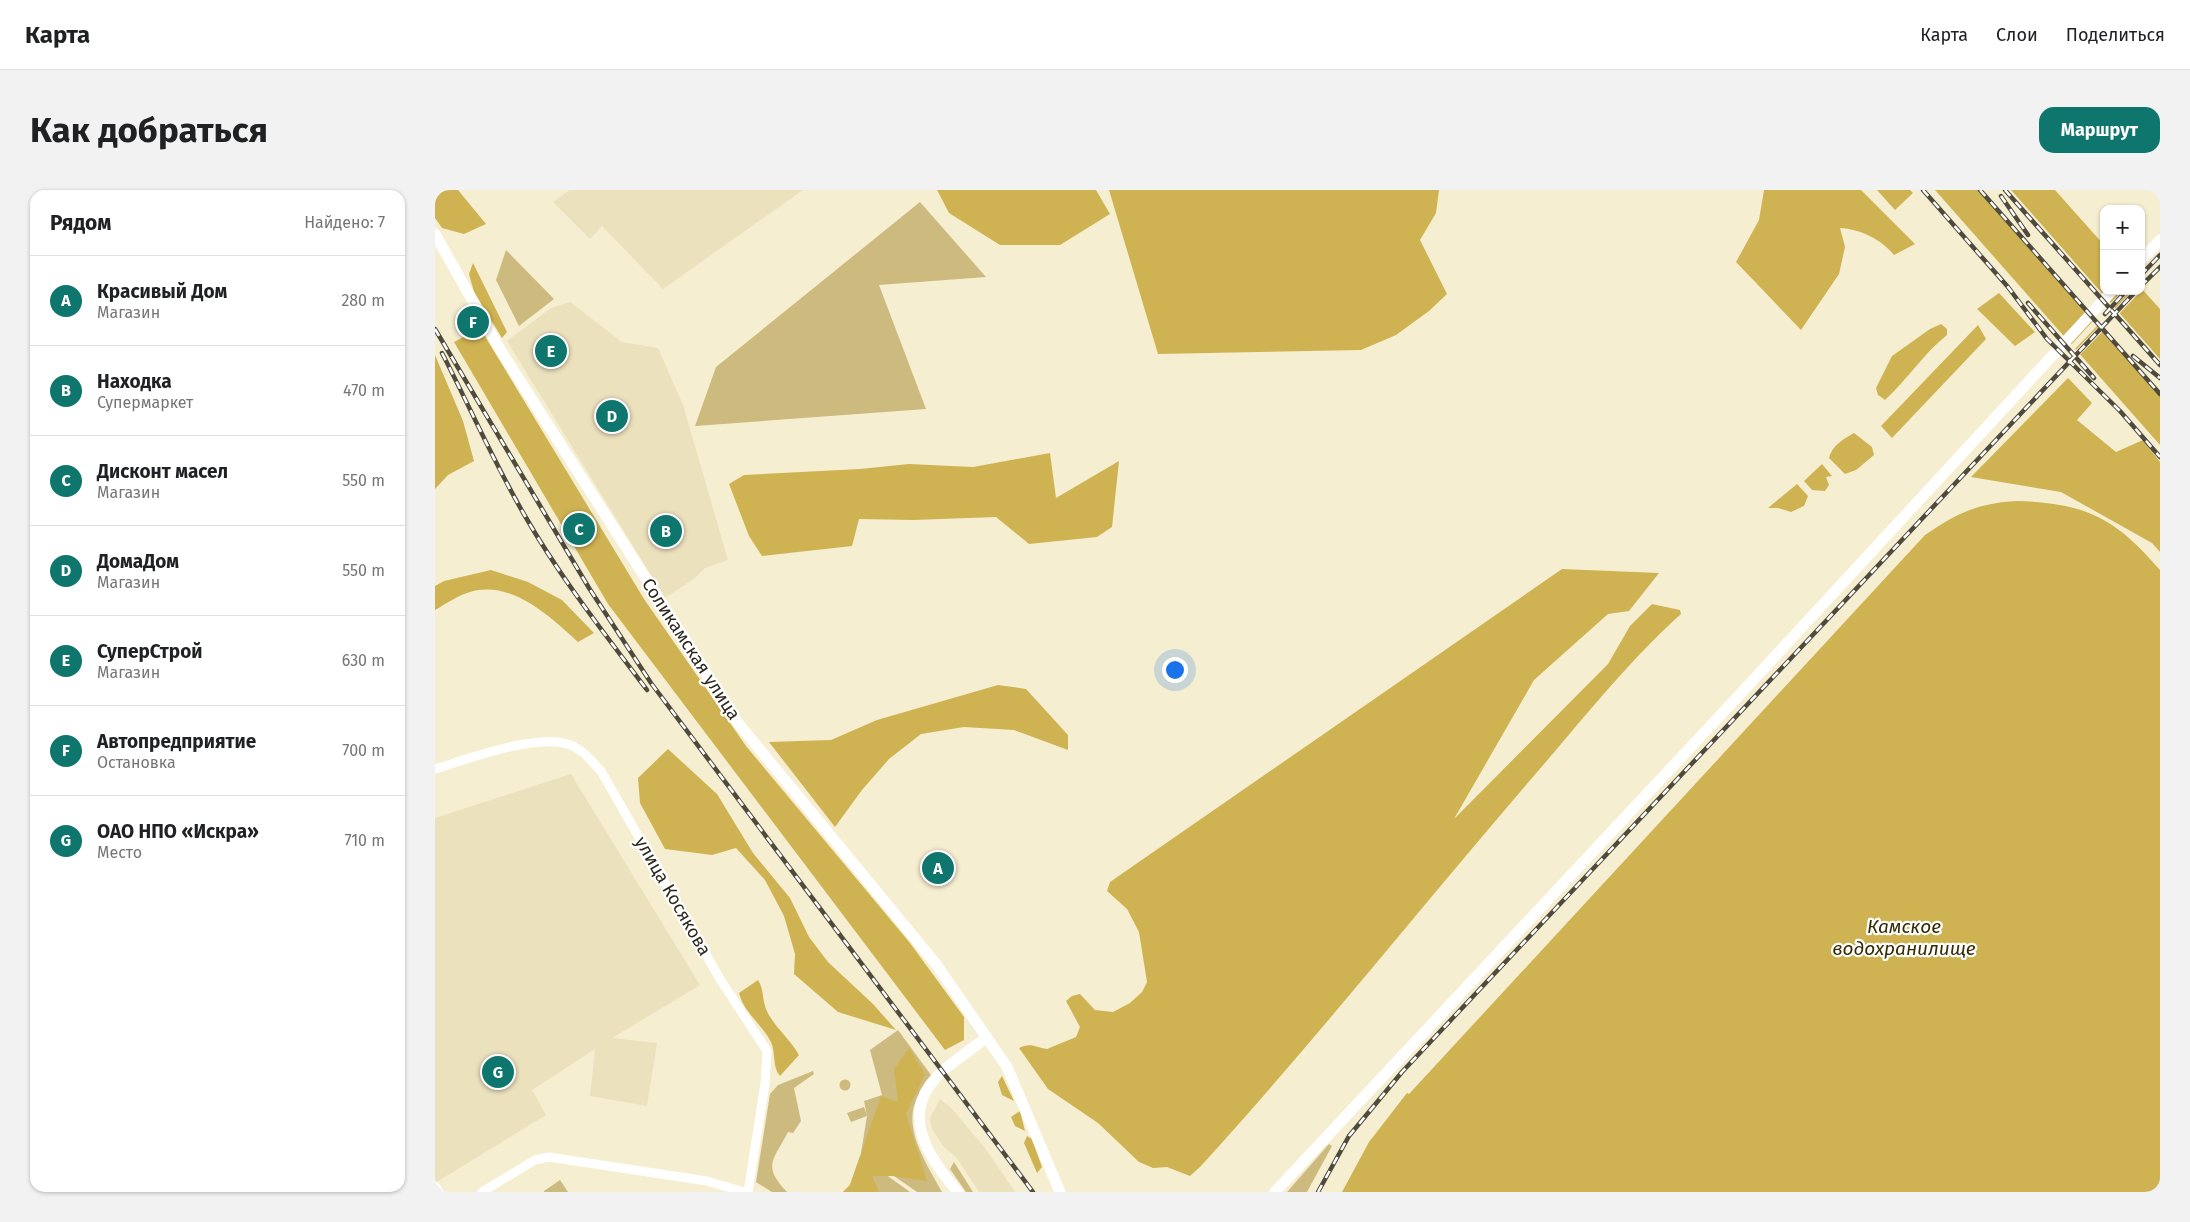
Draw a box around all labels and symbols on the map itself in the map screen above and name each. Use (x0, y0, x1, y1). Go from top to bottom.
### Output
pin: F (457, 303, 489, 341)
pin: E (535, 332, 567, 370)
pin: D (596, 397, 628, 435)
pin: C (563, 510, 595, 548)
pin: B (650, 512, 682, 550)
street label: Соликамская улица (637, 574, 745, 724)
your location (1162, 657, 1188, 683)
street label: улица Косякова (630, 833, 716, 959)
pin: A (922, 849, 954, 887)
water label: Камское водохранилище (1832, 915, 1976, 960)
pin: G (482, 1053, 514, 1091)

